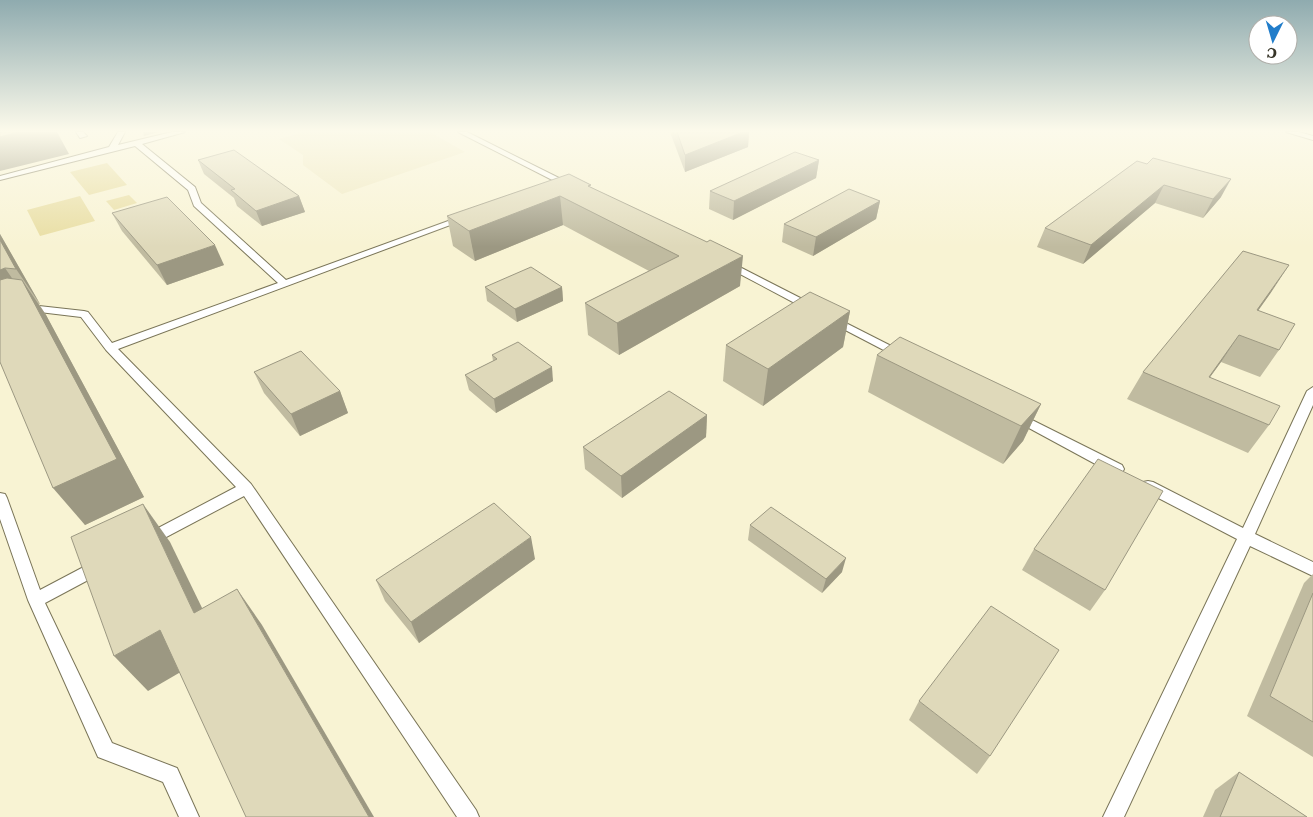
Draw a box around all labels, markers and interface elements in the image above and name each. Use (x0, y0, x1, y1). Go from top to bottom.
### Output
north arrow (1248, 15, 1298, 65)
text: С (1266, 45, 1277, 61)

